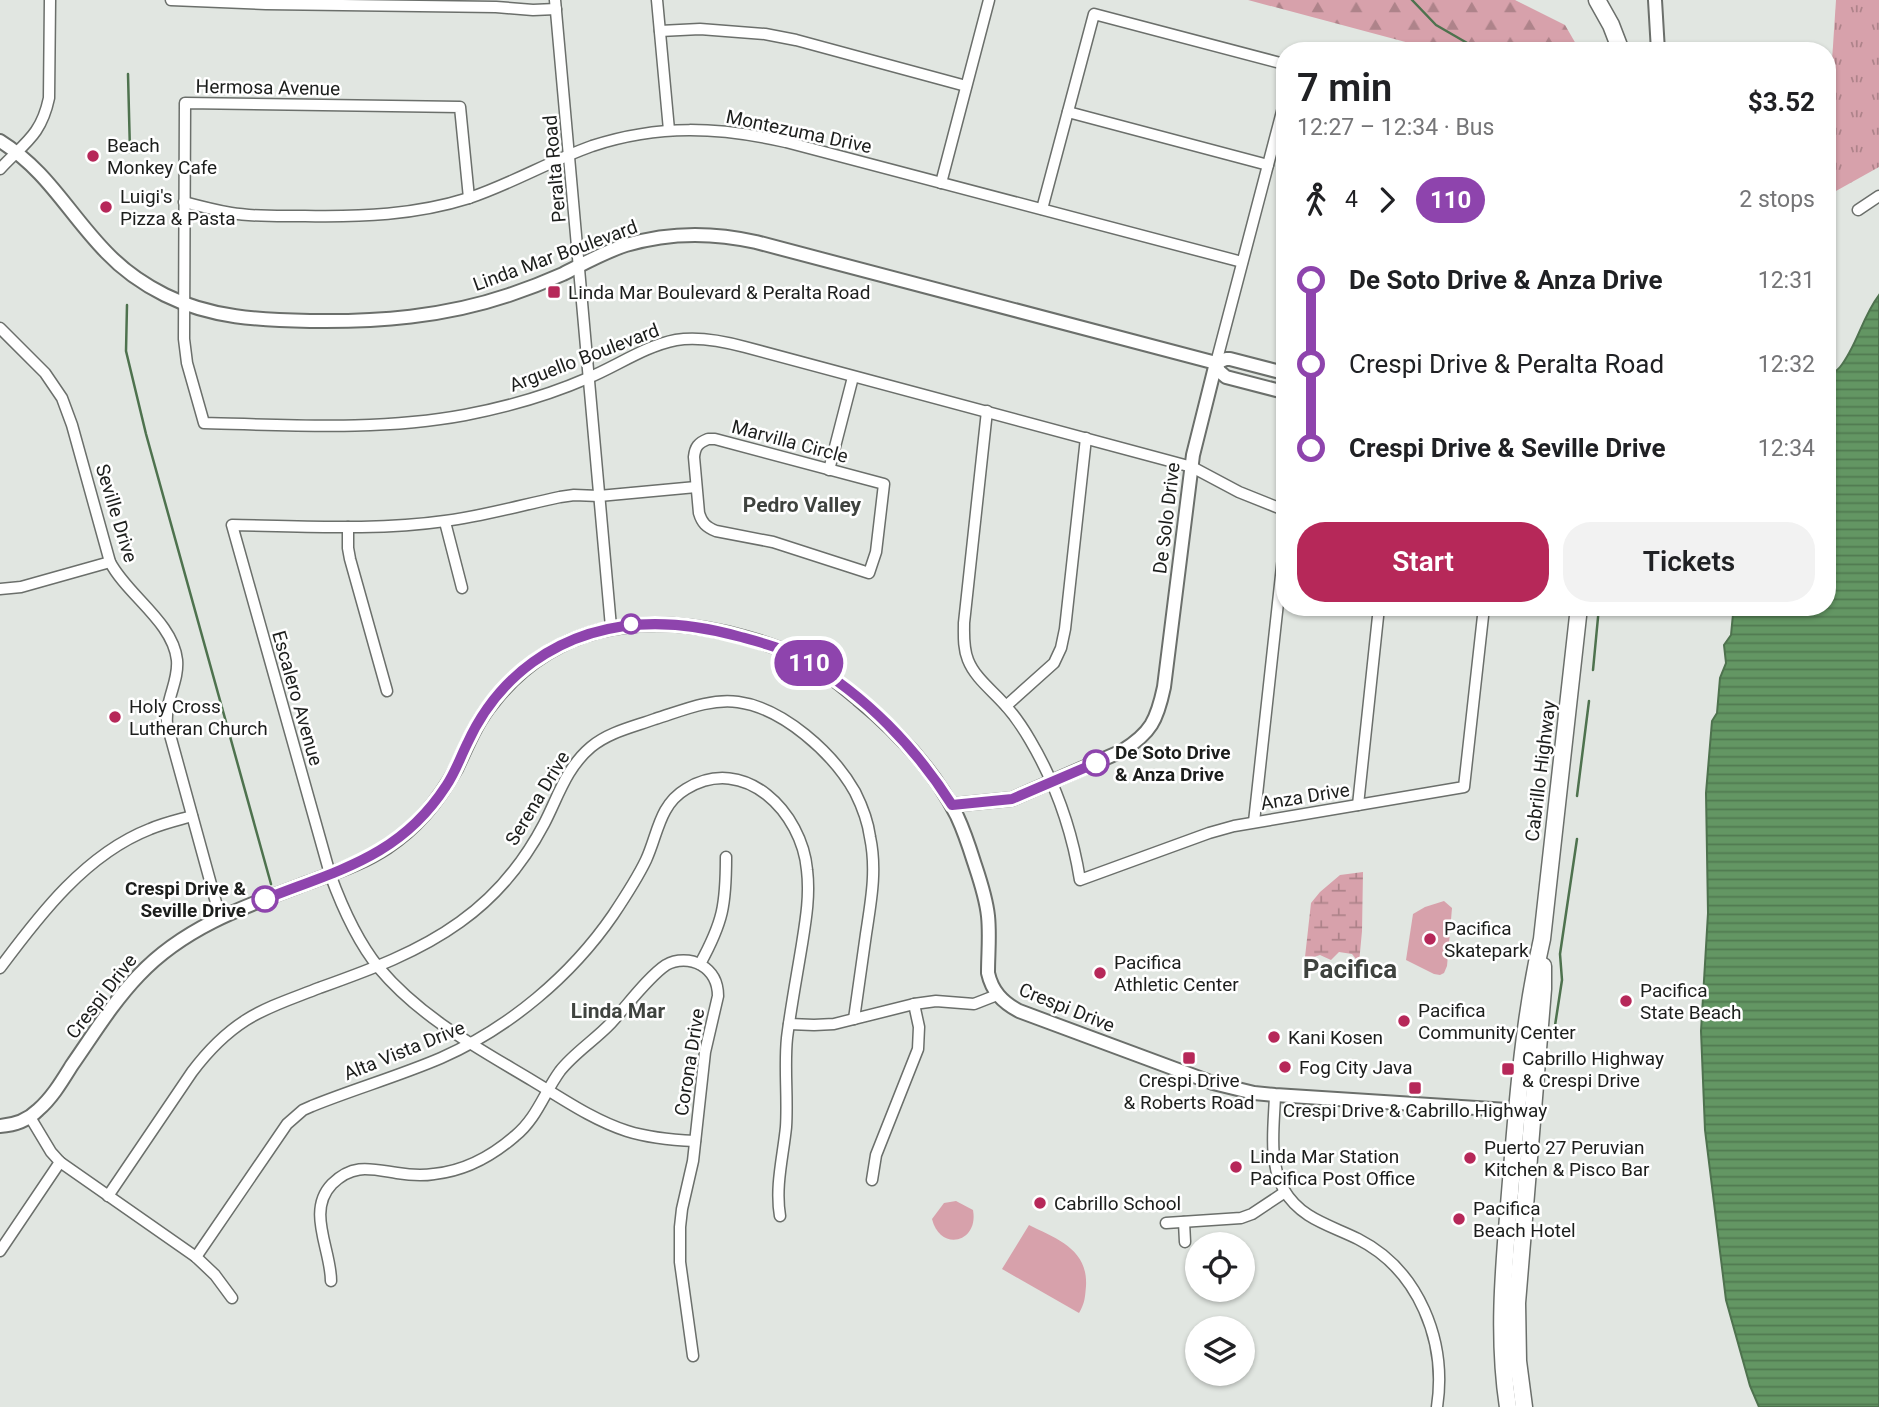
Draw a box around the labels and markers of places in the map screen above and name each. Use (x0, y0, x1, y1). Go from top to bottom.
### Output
place label: Beach Monkey Cafe (107, 134, 217, 179)
marker: Beach Monkey Cafe (85, 148, 101, 164)
place label: Luigi's Pizza & Pasta (120, 185, 236, 230)
marker: Luigi's Pizza & Pasta (98, 199, 114, 215)
place label: Linda Mar Boulevard & Peralta Road (568, 281, 870, 304)
marker: Linda Mar Boulevard & Peralta Road (546, 284, 562, 300)
unlabelled marker (621, 614, 641, 634)
place label: Holy Cross Lutheran Church (129, 695, 268, 740)
marker: Holy Cross Lutheran Church (107, 709, 123, 725)
place label: De Soto Drive & Anza Drive (1115, 741, 1230, 786)
marker: De Soto Drive & Anza Drive (1083, 750, 1109, 776)
place label: Crespi Drive & Seville Drive (125, 877, 246, 922)
marker: Crespi Drive & Seville Drive (252, 886, 278, 912)
place label: Pacifica Skatepark (1444, 917, 1529, 962)
marker: Pacifica Skatepark (1422, 931, 1438, 947)
place label: Pacifica Athletic Center (1114, 951, 1239, 996)
marker: Pacifica Athletic Center (1092, 965, 1108, 981)
place label: Pacifica State Beach (1640, 979, 1742, 1024)
marker: Pacifica State Beach (1618, 993, 1634, 1009)
place label: Pacifica Community Center (1418, 999, 1576, 1044)
marker: Pacifica Community Center (1396, 1013, 1412, 1029)
place label: Kani Kosen (1288, 1026, 1383, 1049)
marker: Kani Kosen (1266, 1029, 1282, 1045)
place label: Cabrillo Highway & Crespi Drive (1522, 1047, 1664, 1092)
marker: Crespi Drive & Roberts Road (1181, 1050, 1197, 1066)
place label: Fog City Java (1299, 1056, 1413, 1079)
marker: Fog City Java (1277, 1059, 1293, 1075)
marker: Cabrillo Highway & Crespi Drive (1500, 1061, 1516, 1077)
place label: Crespi Drive & Roberts Road (1123, 1069, 1255, 1114)
marker: Crespi Drive & Cabrillo Highway (1407, 1080, 1423, 1096)
place label: Crespi Drive & Cabrillo Highway (1283, 1099, 1547, 1122)
place label: Puerto 27 Peruvian Kitchen & Pisco Bar (1484, 1136, 1650, 1181)
place label: Linda Mar Station Pacifica Post Office (1250, 1145, 1415, 1190)
marker: Puerto 27 Peruvian Kitchen & Pisco Bar (1462, 1150, 1478, 1166)
marker: Linda Mar Station Pacifica Post Office (1228, 1159, 1244, 1175)
place label: Cabrillo School (1054, 1192, 1181, 1215)
marker: Cabrillo School (1032, 1195, 1048, 1211)
place label: Pacifica Beach Hotel (1473, 1197, 1576, 1242)
marker: Pacifica Beach Hotel (1451, 1211, 1467, 1227)

